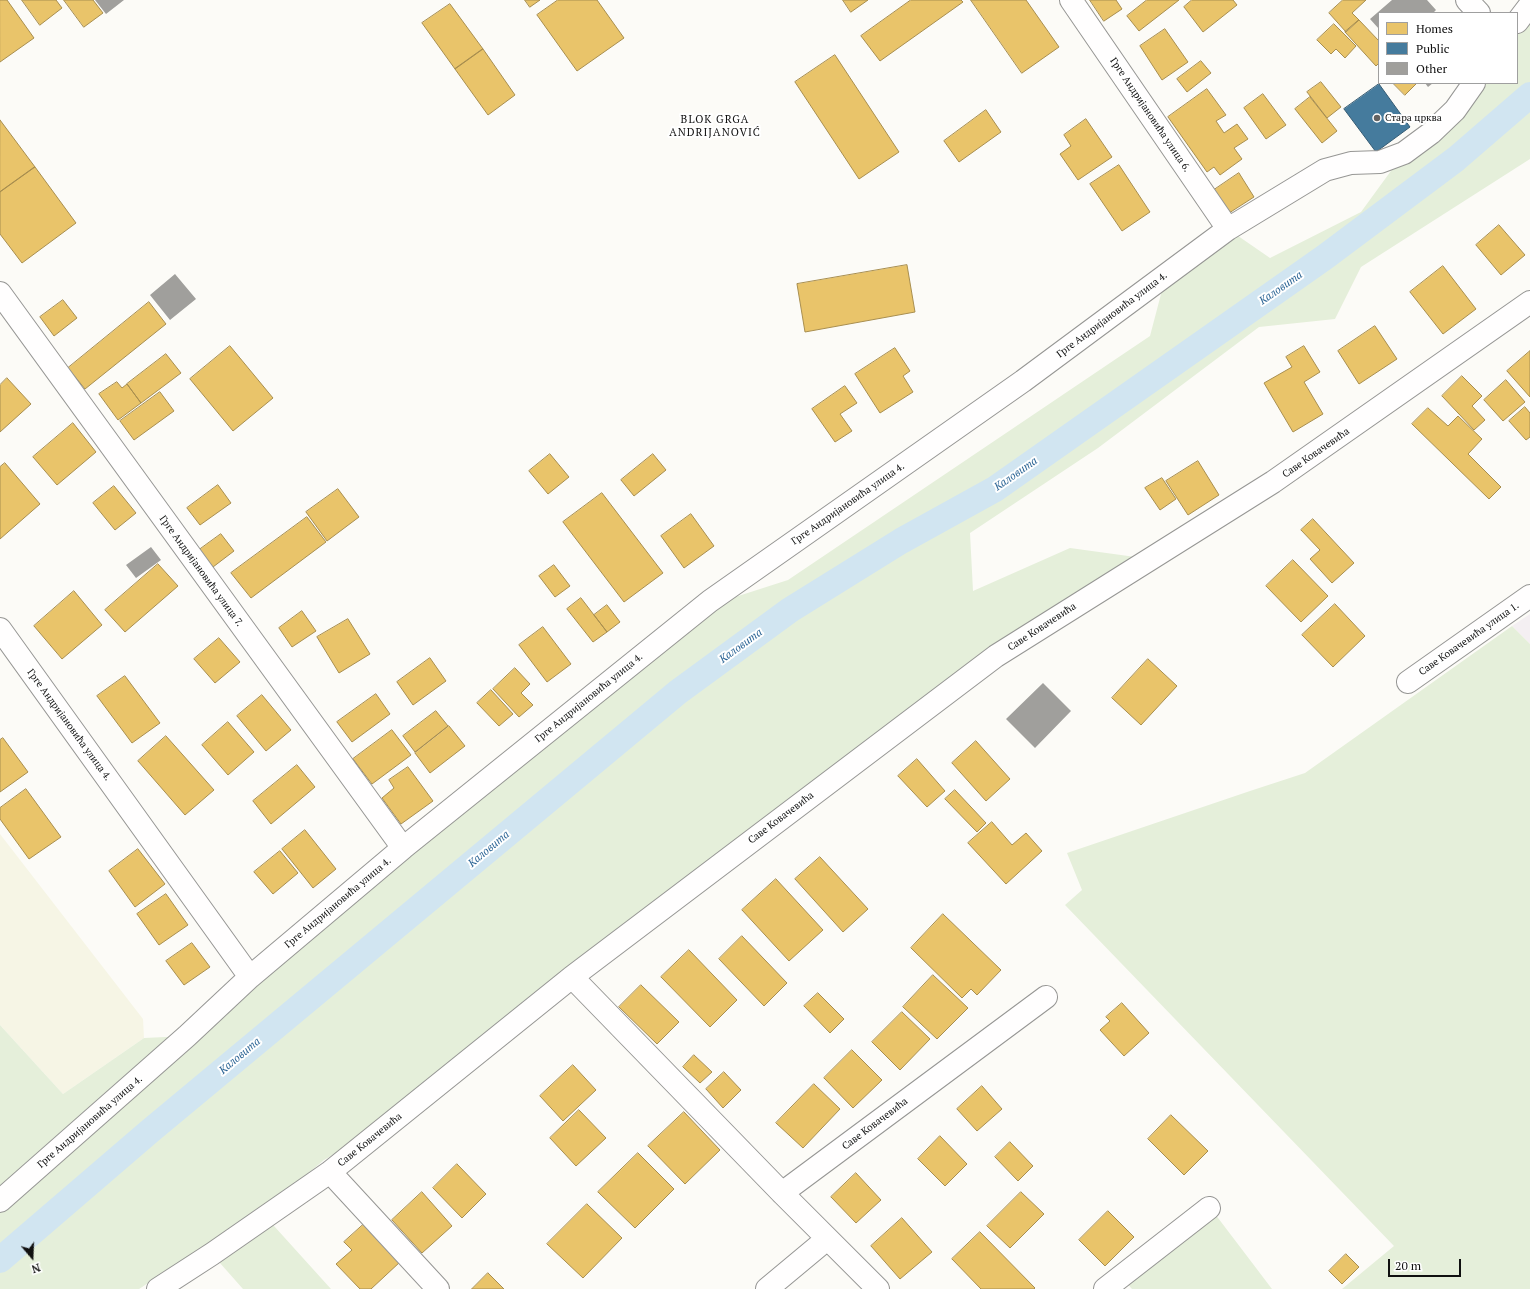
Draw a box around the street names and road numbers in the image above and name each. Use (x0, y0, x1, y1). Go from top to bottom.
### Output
street label: Грге Андријановића улица 6. (1107, 56, 1193, 174)
street label: Грге Андријановића улица 4. (1054, 270, 1170, 360)
street label: Саве Ковачевића (1280, 425, 1352, 481)
street label: Грге Андријановића улица 4. (789, 460, 907, 548)
street label: Грге Андријановића улица 7. (157, 513, 245, 629)
street label: Саве Ковачевића (1006, 600, 1078, 654)
street label: Саве Ковачевића улица 1. (1417, 600, 1521, 678)
street label: Грге Андријановића улица 4. (533, 651, 645, 745)
street label: Грге Андријановића улица 4. (24, 667, 114, 783)
street label: Саве Ковачевића (746, 789, 816, 847)
street label: Грге Андријановића улица 4. (282, 855, 394, 951)
street label: Грге Андријановића улица 4. (35, 1073, 145, 1171)
street label: Саве Ковачевића (840, 1095, 910, 1153)
street label: Саве Ковачевића (335, 1110, 405, 1170)

